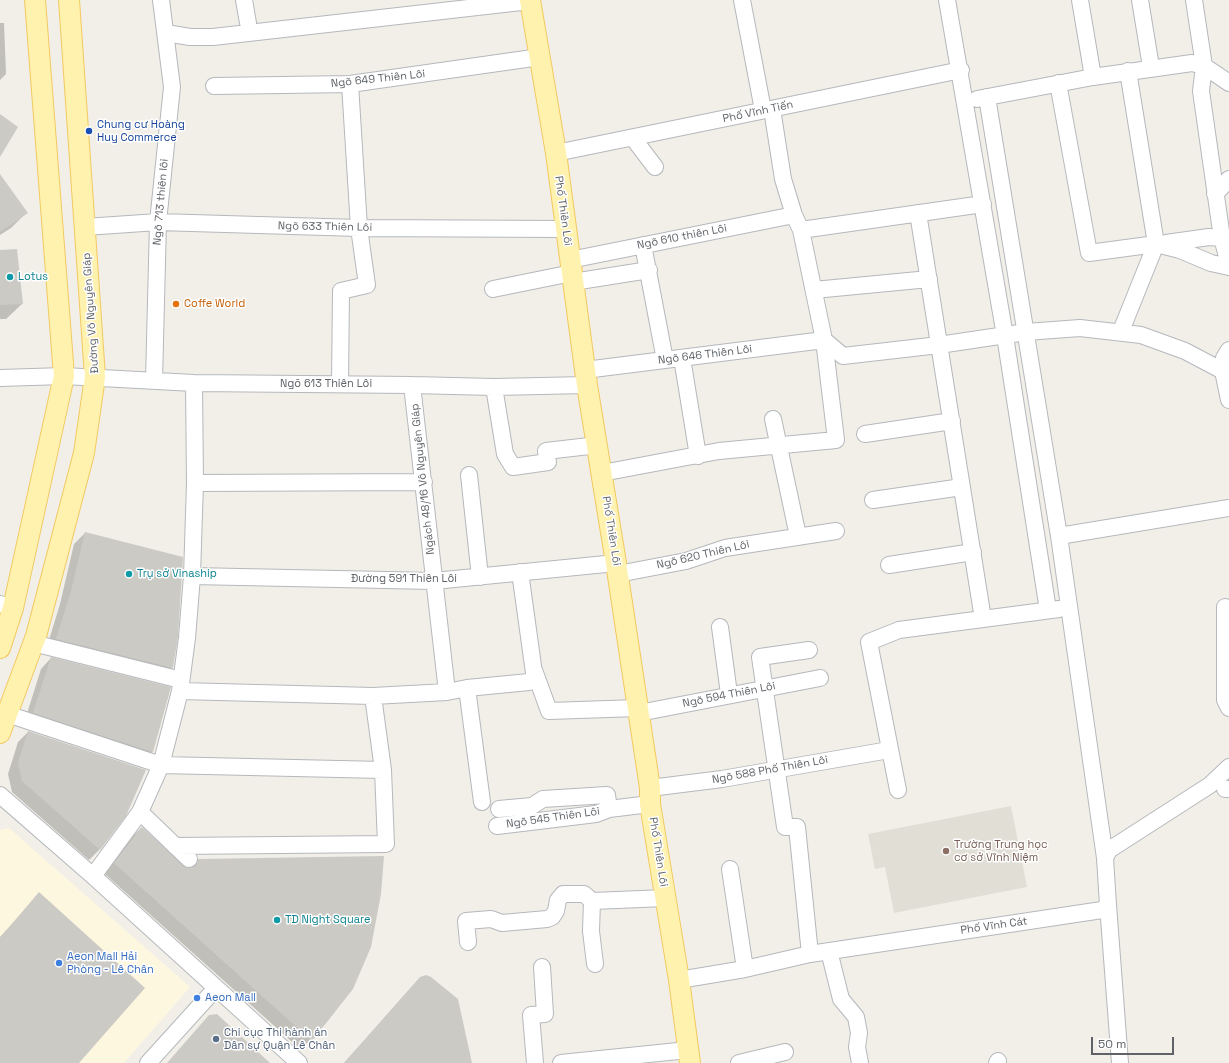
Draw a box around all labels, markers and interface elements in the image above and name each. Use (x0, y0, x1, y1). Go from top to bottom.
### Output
street label: Ngõ 649 Thiên Lôi (330, 67, 426, 91)
street label: Phố Vĩnh Tiến (722, 98, 794, 126)
place label: Chung cư Hoàng Huy Commerce (97, 118, 185, 144)
marker: Chung cư Hoàng Huy Commerce (84, 126, 94, 136)
street label: Ngõ 713 thiên lôi (151, 158, 171, 246)
street label: Phố Thiên Lôi (552, 175, 574, 247)
street label: Ngõ 633 Thiên Lôi (278, 220, 372, 234)
street label: Ngõ 610 thiên Lôi (636, 222, 728, 252)
street label: Đường Võ Nguyên Giáp (80, 252, 102, 374)
place label: Lotus (18, 270, 48, 284)
marker: Lotus (5, 272, 15, 282)
place label: Coffe World (184, 297, 245, 311)
marker: Coffe World (171, 299, 181, 309)
street label: Ngõ 646 Thiên Lôi (657, 343, 753, 367)
street label: Ngõ 613 Thiên Lôi (280, 377, 372, 391)
street label: Ngách 48/16 Vô Nguyên Giáp (408, 403, 438, 555)
street label: Phố Thiên Lôi (599, 495, 623, 567)
street label: Ngõ 620 Thiên Lôi (655, 538, 751, 572)
place label: Trụ sở Vinaship (137, 567, 217, 581)
marker: Trụ sở Vinaship (124, 569, 134, 579)
street label: Đường 591 Thiên Lôi (351, 572, 457, 586)
street label: Ngõ 594 Thiên Lôi (681, 680, 777, 710)
street label: Ngõ 588 Phố Thiên Lôi (711, 753, 829, 787)
street label: Ngõ 545 Thiên Lôi (505, 805, 601, 831)
street label: Phố Thiên Lôi (646, 816, 670, 888)
place label: Trường Trung học cơ sở Vĩnh Niệm (954, 838, 1048, 864)
marker: Trường Trung học cơ sở Vĩnh Niệm (941, 846, 951, 856)
place label: TD Night Square (285, 913, 370, 927)
marker: TD Night Square (272, 915, 282, 925)
street label: Phố Vĩnh Cát (960, 915, 1028, 937)
place label: Aeon Mall Hải Phòng - Lê Chân (67, 950, 154, 976)
marker: Aeon Mall Hải Phòng - Lê Chân (54, 958, 64, 968)
place label: Aeon Mall (205, 991, 256, 1005)
marker: Aeon Mall (192, 993, 202, 1003)
place label: Chi cục Thi hành án Dân sự Quận Lê Chân (224, 1026, 335, 1052)
scale bar (1093, 1029, 1176, 1055)
marker: Chi cục Thi hành án Dân sự Quận Lê Chân (211, 1034, 221, 1044)
text: 50 m (1098, 1036, 1126, 1052)

